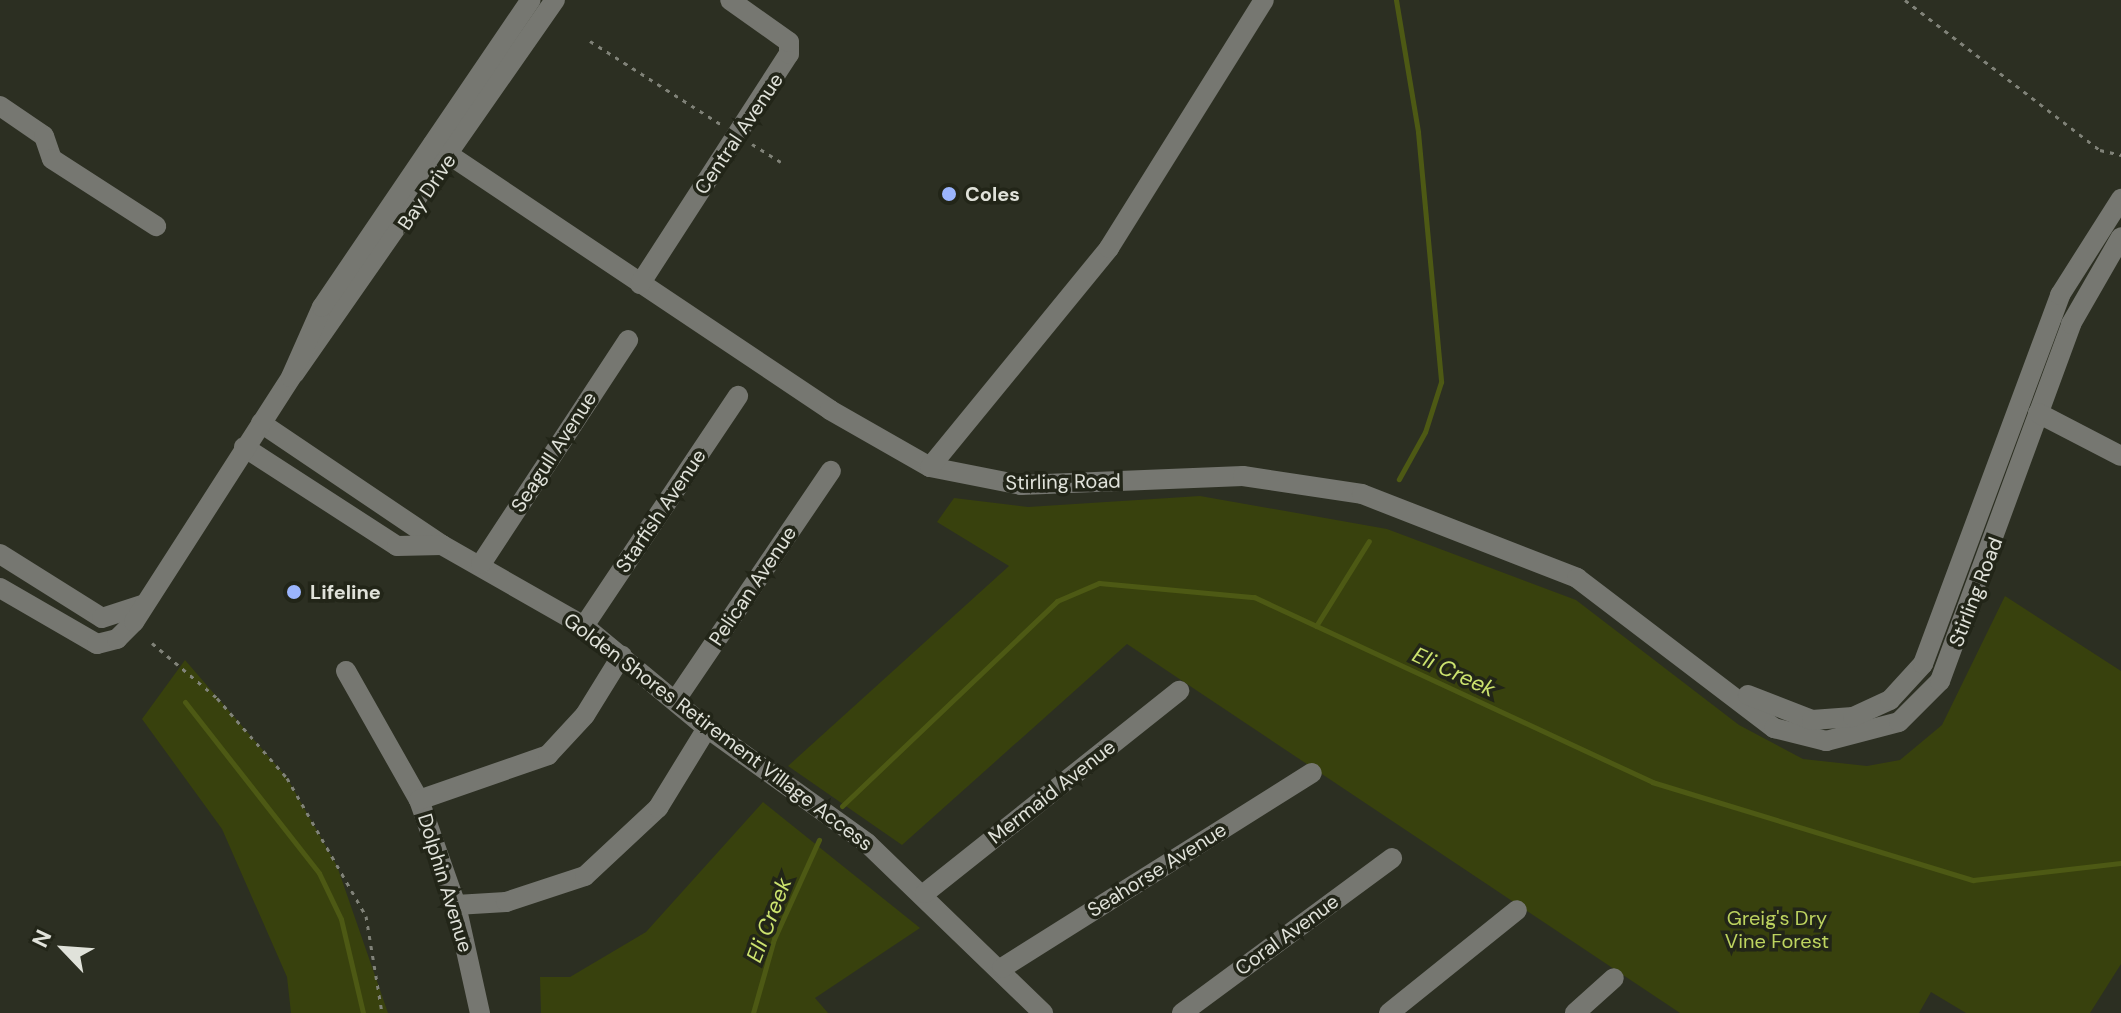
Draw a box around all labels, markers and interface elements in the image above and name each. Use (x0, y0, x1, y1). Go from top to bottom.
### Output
street label: Central Avenue (690, 69, 788, 199)
street label: Bay Drive (393, 149, 461, 235)
place label: Coles (965, 182, 1020, 206)
marker: Coles (940, 185, 958, 203)
street label: Seagull Avenue (506, 387, 602, 517)
street label: Starfish Avenue (611, 445, 711, 577)
street label: Stirling Road (1005, 469, 1121, 495)
street label: Pelican Avenue (704, 522, 802, 650)
street label: Stirling Road (1944, 534, 2008, 650)
place label: Lifeline (310, 580, 381, 604)
marker: Lifeline (285, 583, 303, 601)
street label: Golden Shores Retirement Village Access (559, 608, 877, 856)
water label: Eli Creek (1408, 641, 1500, 703)
street label: Mermaid Avenue (984, 735, 1120, 849)
street label: Dolphin Avenue (413, 811, 477, 955)
street label: Seahorse Avenue (1083, 818, 1231, 922)
water label: Eli Creek (741, 874, 797, 966)
street label: Coral Avenue (1231, 889, 1343, 981)
park label: Greig's Dry Vine Forest (1725, 906, 1829, 953)
north arrow (24, 909, 104, 989)
text: N (25, 925, 58, 952)

